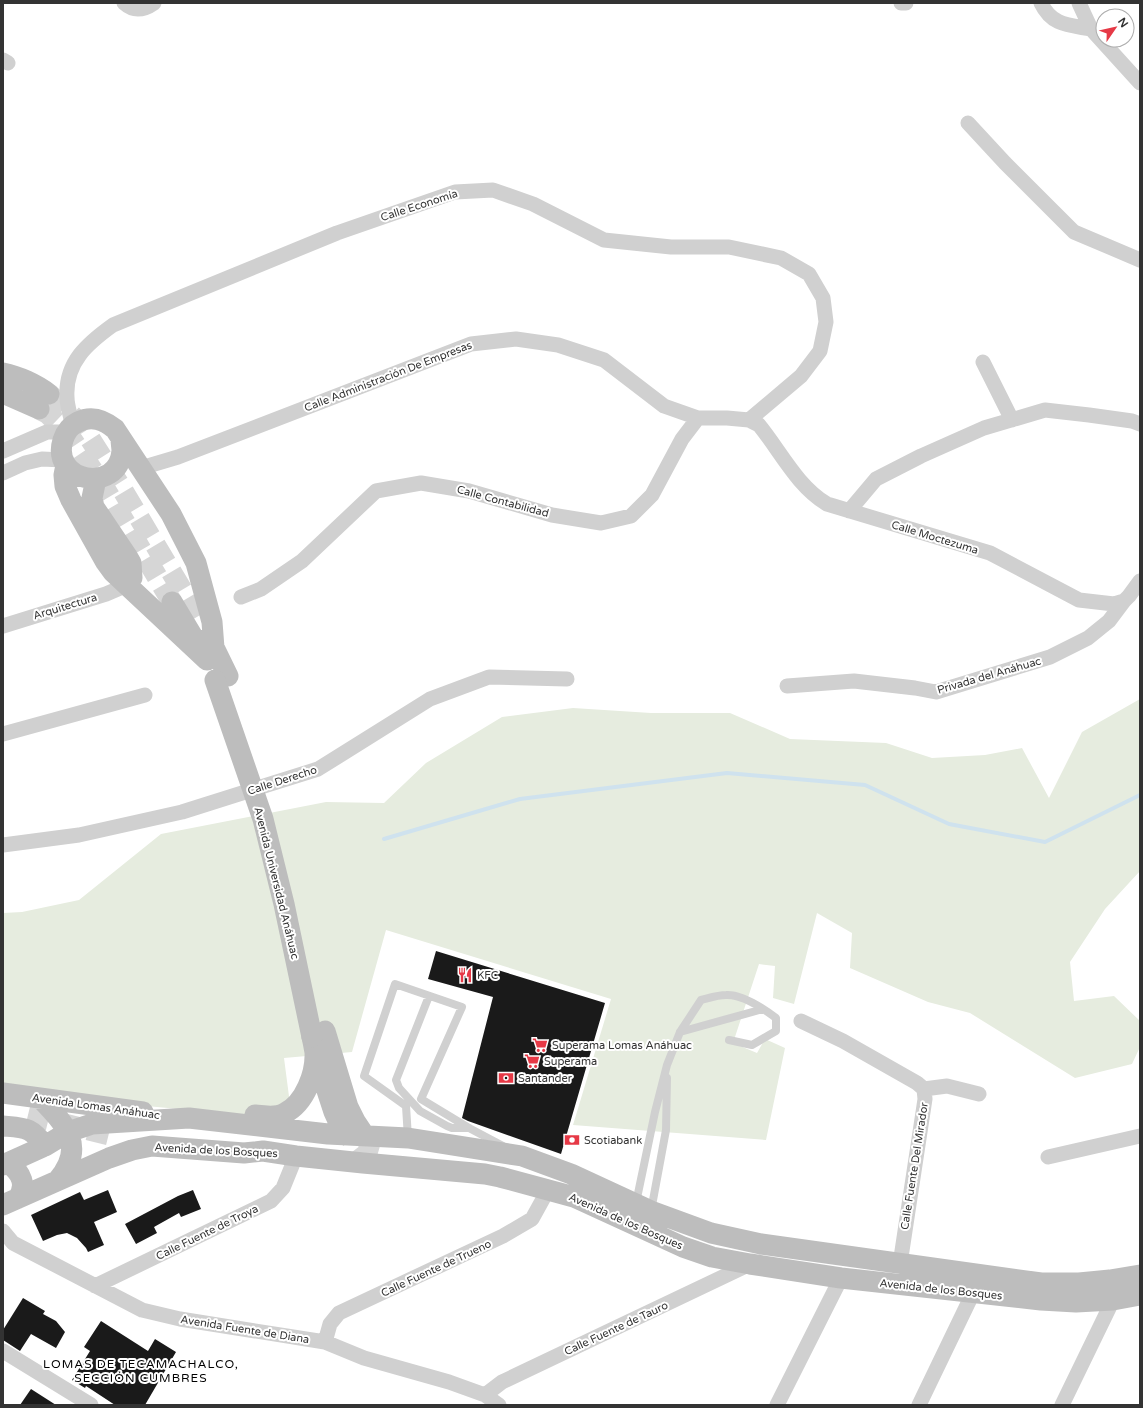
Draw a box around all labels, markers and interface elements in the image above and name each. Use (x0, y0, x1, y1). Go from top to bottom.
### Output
north arrow (1095, 8, 1135, 48)
text: N (1115, 15, 1131, 30)
street label: Calle Economía (379, 187, 459, 224)
street label: Calle Administración De Empresas (303, 338, 474, 415)
street label: Calle Contabilidad (455, 483, 550, 520)
street label: Calle Moctezuma (890, 518, 980, 557)
street label: Arquitectura (32, 591, 99, 622)
street label: Privada del Anáhuac (936, 654, 1043, 697)
street label: Calle Derecho (246, 763, 319, 798)
street label: Avenida Universidad Anáhuac (251, 806, 302, 961)
restaurant icon: KFC (456, 966, 474, 984)
place label: KFC (477, 969, 499, 982)
supermarket icon: Superama Lomas Anáhuac (531, 1036, 549, 1054)
place label: Superama Lomas Anáhuac (552, 1039, 692, 1052)
supermarket icon: Superama (523, 1052, 541, 1070)
place label: Superama (544, 1055, 597, 1068)
bank icon: Santander (497, 1069, 515, 1087)
place label: Santander (518, 1072, 573, 1085)
street label: Avenida Lomas Anáhuac (31, 1091, 161, 1122)
street label: Calle Fuente Del Mirador (898, 1101, 931, 1231)
bank icon: Scotiabank (563, 1131, 581, 1149)
place label: Scotiabank (584, 1134, 642, 1147)
street label: Avenida de los Bosques (154, 1141, 278, 1160)
street label: Avenida de los Bosques (567, 1190, 685, 1253)
street label: Calle Fuente de Troya (154, 1202, 260, 1263)
street label: Calle Fuente de Trueno (379, 1237, 494, 1300)
street label: Avenida de los Bosques (879, 1277, 1003, 1302)
street label: Calle Fuente de Tauro (562, 1299, 670, 1358)
street label: Avenida Fuente de Diana (180, 1313, 310, 1346)
district label: LOMAS DE TECAMACHALCO, SECCIÓN CUMBRES (43, 1357, 239, 1385)

